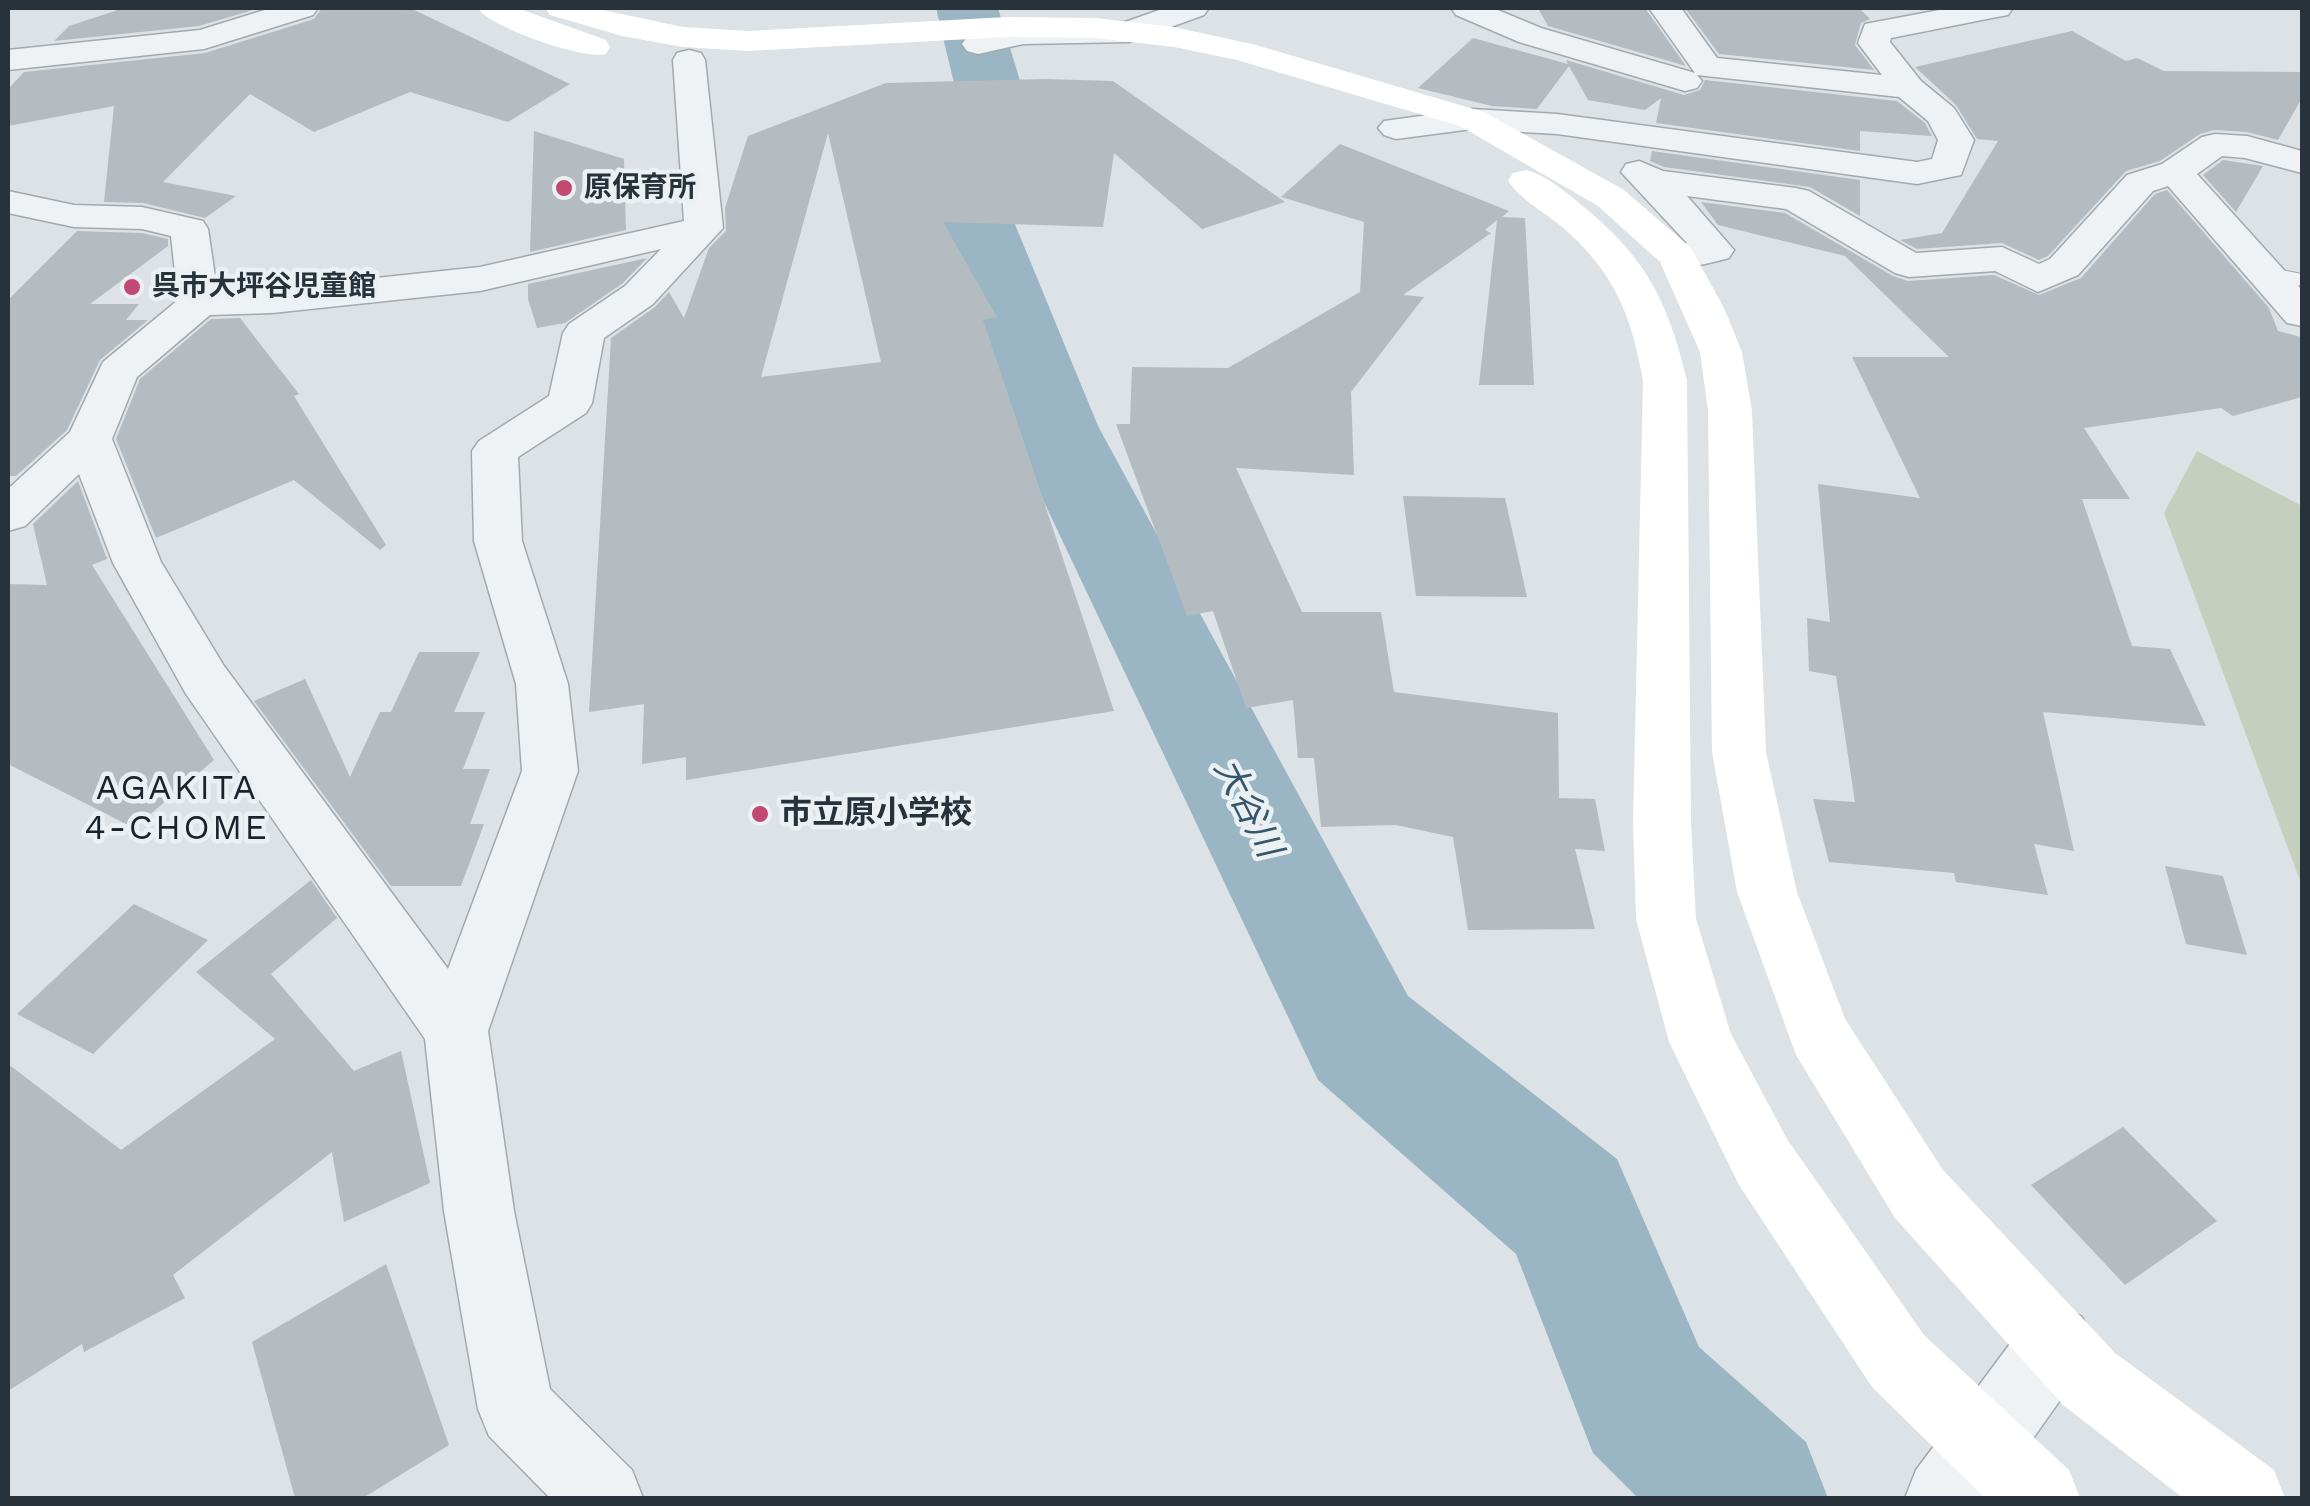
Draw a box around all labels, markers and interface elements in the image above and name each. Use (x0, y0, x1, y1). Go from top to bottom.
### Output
place label: 原保育所 (584, 171, 696, 205)
marker: 原保育所 (553, 177, 575, 199)
place label: 呉市大坪谷児童館 (152, 270, 376, 304)
marker: 呉市大坪谷児童館 (121, 276, 143, 298)
water label: 大谷川 (1204, 752, 1290, 864)
district label: AGAKITA 4-CHOME (85, 768, 269, 850)
place label: 市立原小学校 (780, 795, 972, 833)
marker: 市立原小学校 (749, 803, 771, 825)

